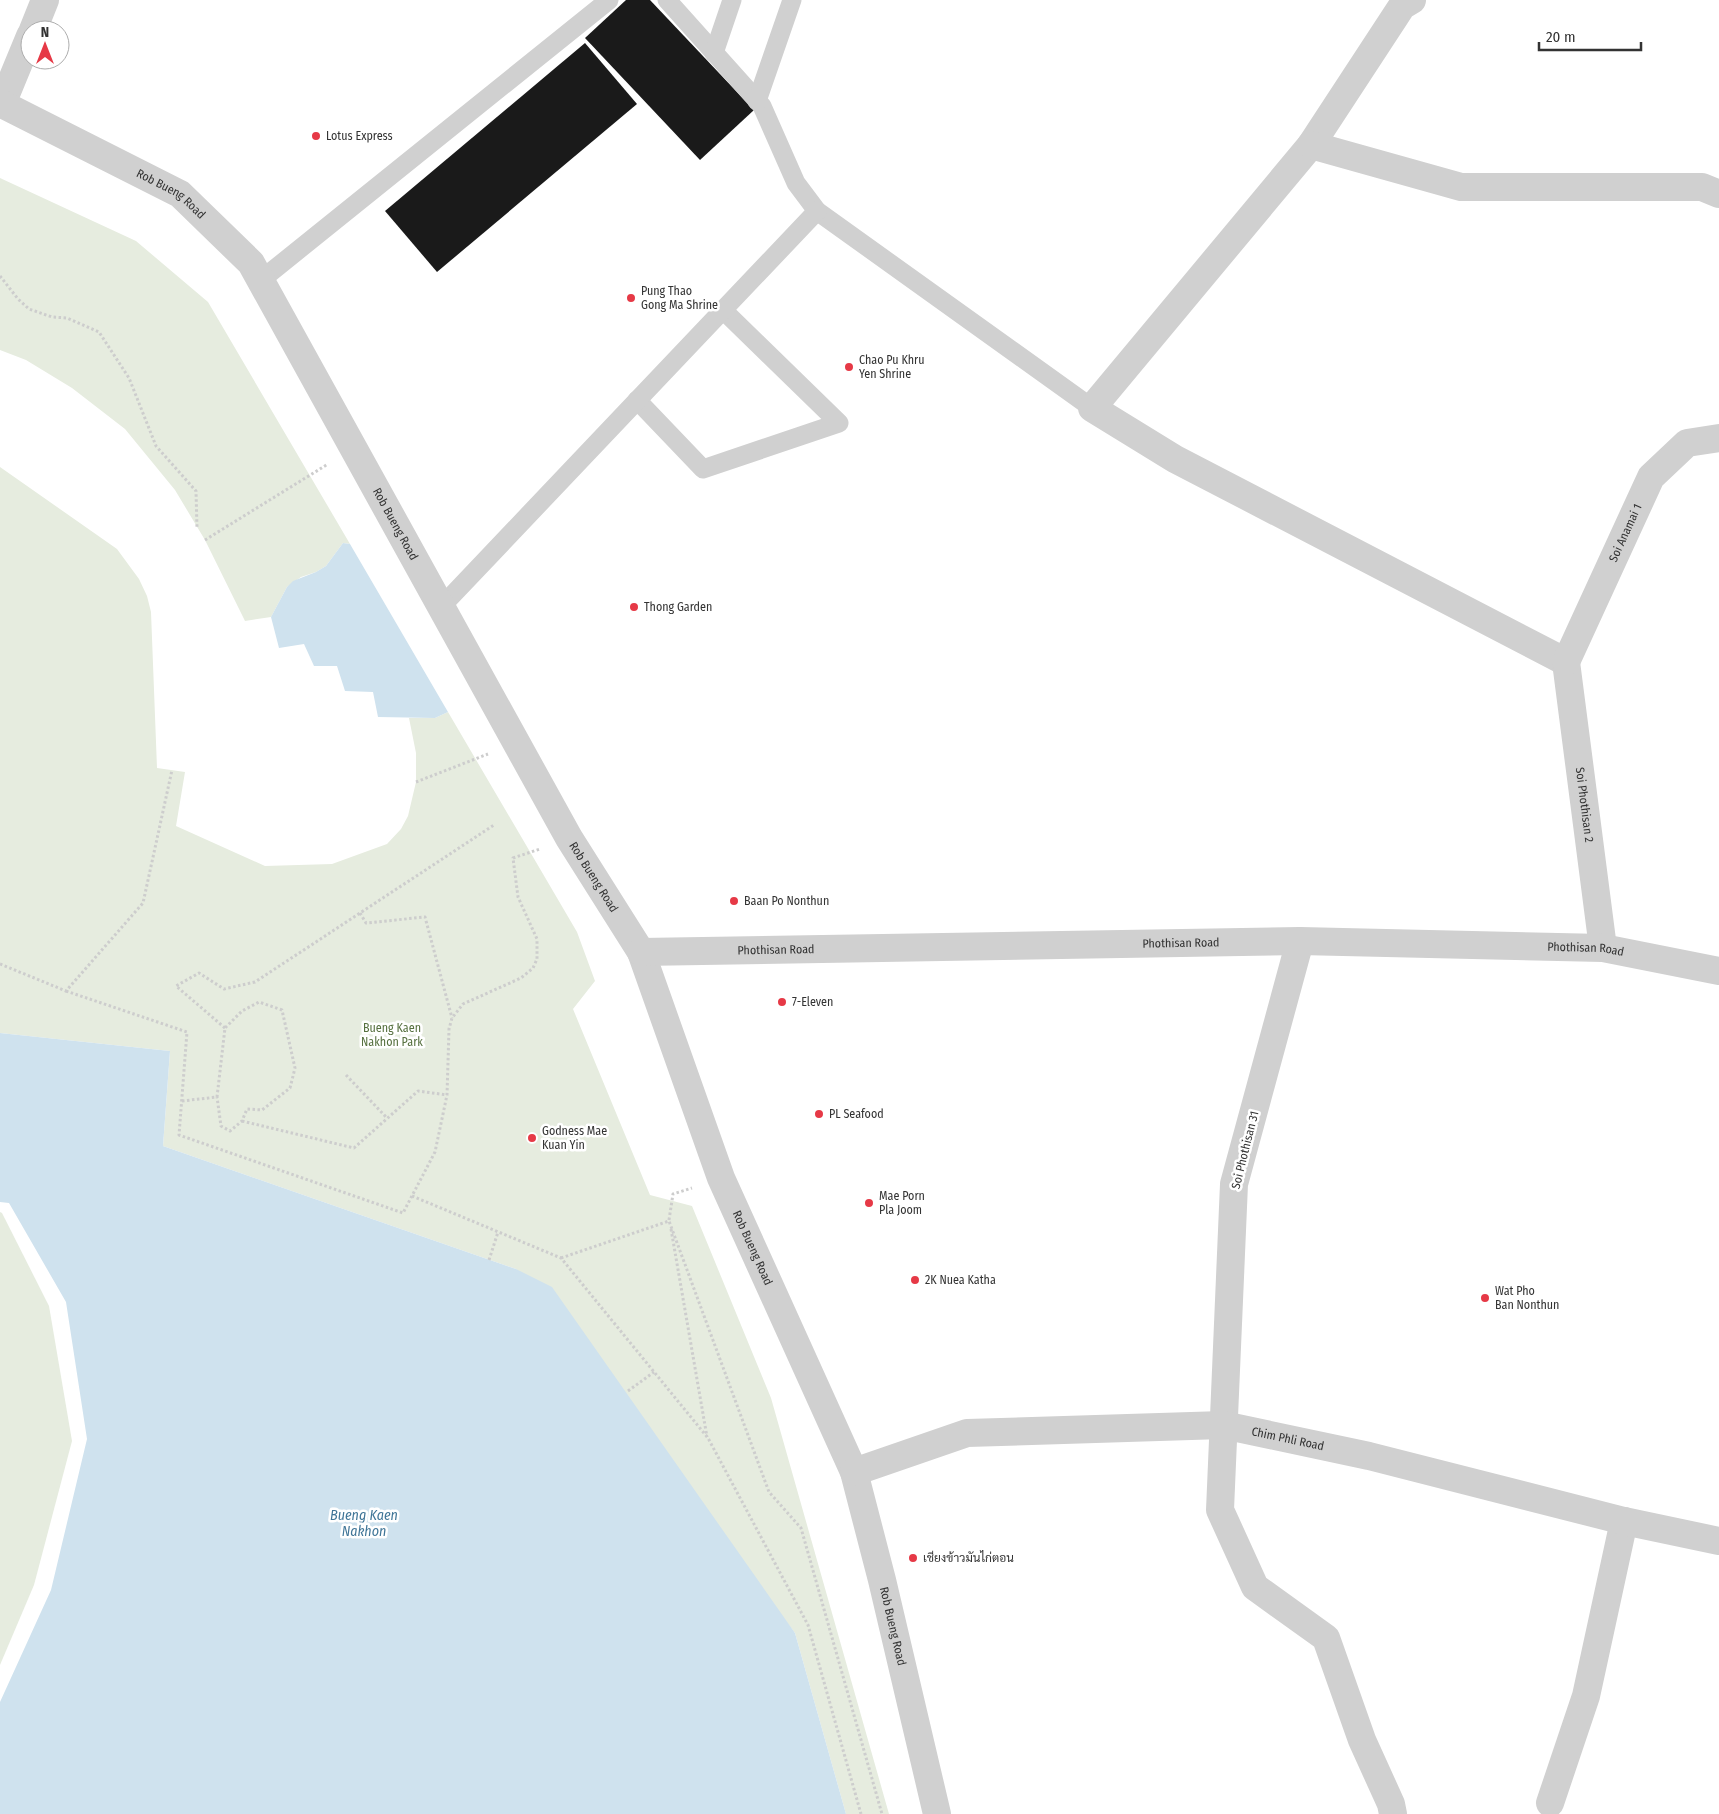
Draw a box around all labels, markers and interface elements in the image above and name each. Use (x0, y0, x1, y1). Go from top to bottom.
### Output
north arrow (20, 20, 70, 70)
scale bar (1539, 20, 1642, 52)
text: N (41, 24, 49, 41)
text: 20 m (1546, 28, 1576, 46)
place label: Lotus Express (326, 129, 393, 143)
marker: Lotus Express (310, 130, 322, 142)
street label: Rob Bueng Road (134, 166, 208, 222)
place label: Pung Thao Gong Ma Shrine (641, 284, 718, 312)
marker: Pung Thao Gong Ma Shrine (625, 292, 637, 304)
place label: Chao Pu Khru Yen Shrine (859, 353, 925, 381)
marker: Chao Pu Khru Yen Shrine (843, 361, 855, 373)
street label: Rob Bueng Road (370, 485, 421, 563)
street label: Soi Anamai 1 (1606, 502, 1645, 564)
place label: Thong Garden (644, 600, 712, 614)
marker: Thong Garden (628, 601, 640, 613)
street label: Soi Phothisan 2 (1573, 766, 1596, 843)
street label: Rob Bueng Road (566, 839, 621, 915)
place label: Baan Po Nonthun (744, 894, 829, 908)
marker: Baan Po Nonthun (728, 895, 740, 907)
street label: Phothisan Road (1142, 935, 1220, 951)
street label: Phothisan Road (1547, 940, 1625, 959)
street label: Phothisan Road (737, 942, 815, 957)
place label: 7-Eleven (792, 995, 833, 1009)
marker: 7-Eleven (776, 996, 788, 1008)
park label: Bueng Kaen Nakhon Park (361, 1021, 423, 1049)
place label: PL Seafood (829, 1107, 884, 1121)
marker: PL Seafood (813, 1108, 825, 1120)
street label: Soi Phothisan 31 (1229, 1110, 1261, 1190)
place label: Godness Mae Kuan Yin (542, 1124, 607, 1152)
marker: Godness Mae Kuan Yin (526, 1132, 538, 1144)
place label: Mae Porn Pla Joom (879, 1189, 925, 1217)
marker: Mae Porn Pla Joom (863, 1197, 875, 1209)
street label: Rob Bueng Road (730, 1208, 776, 1287)
place label: 2K Nuea Katha (925, 1273, 996, 1287)
marker: 2K Nuea Katha (909, 1274, 921, 1286)
place label: Wat Pho Ban Nonthun (1495, 1284, 1559, 1312)
marker: Wat Pho Ban Nonthun (1479, 1292, 1491, 1304)
street label: Chim Phli Road (1250, 1424, 1325, 1453)
water label: Bueng Kaen Nakhon (330, 1507, 398, 1540)
place label: เชียงข้าวมันไก่ตอน (923, 1550, 1014, 1565)
marker: เชียงข้าวมันไก่ตอน (907, 1552, 919, 1564)
street label: Rob Bueng Road (877, 1585, 909, 1667)

